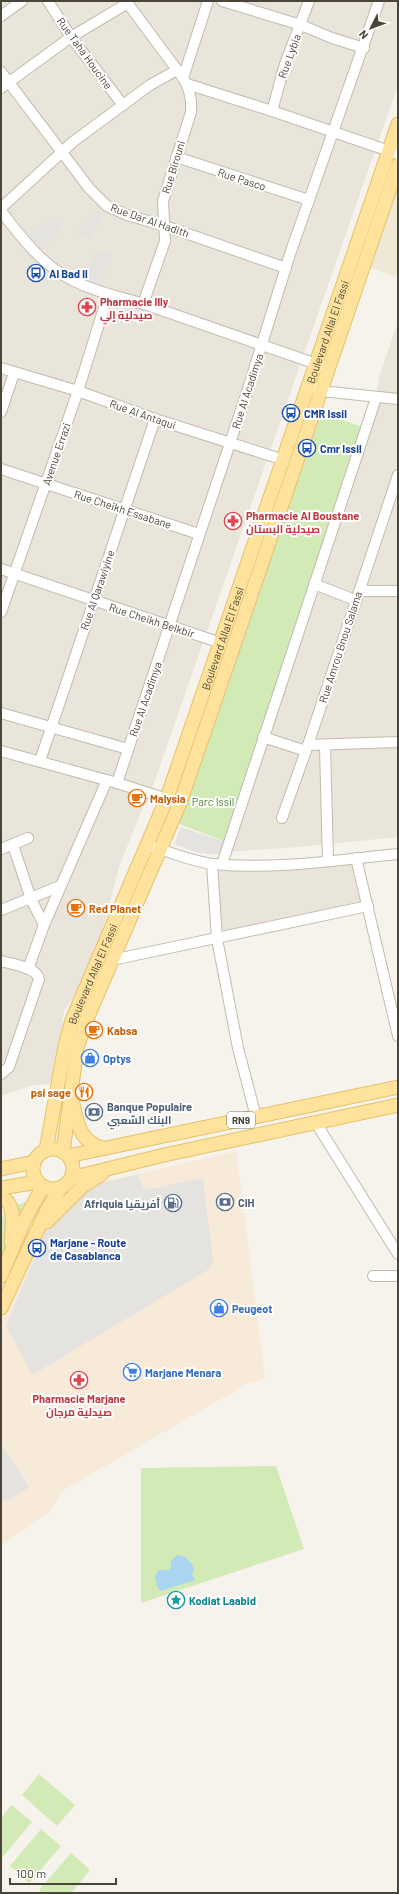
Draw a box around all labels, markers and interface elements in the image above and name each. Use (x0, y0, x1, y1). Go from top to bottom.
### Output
north arrow (351, 8, 391, 48)
street label: Rue Taha Houcine (55, 15, 115, 92)
text: N (356, 28, 370, 42)
street label: Rue Lybia (275, 32, 303, 80)
street label: Rue Birouni (159, 139, 187, 195)
street label: Rue Pasco (216, 165, 268, 193)
street label: Rue Dar Al Hadith (109, 200, 191, 240)
bus stop icon: Al Bad ll (26, 263, 46, 283)
place label: Al Bad ll (49, 267, 88, 280)
street label: Boulevard Allal El Fassi (303, 278, 351, 385)
place label: Pharmacie Illy صيدلية إلي (100, 295, 169, 325)
pharmacy icon: Pharmacie Illy صيدلية إلي (77, 297, 97, 317)
street label: Rue Al Acadimya (229, 352, 265, 430)
street label: Rue Al Antaqui (108, 397, 178, 431)
bus stop icon: CMR Issil (281, 403, 301, 423)
place label: CMR Issil (304, 407, 347, 420)
street label: Avenue Errazi (39, 421, 73, 487)
bus stop icon: Cmr Issil (297, 438, 317, 458)
place label: Cmr Issil (320, 442, 362, 455)
street label: Rue Cheikh Essabane (73, 487, 173, 531)
place label: Pharmacie Al Boustane صيدلية البستان (246, 509, 359, 536)
pharmacy icon: Pharmacie Al Boustane صيدلية البستان (223, 511, 243, 531)
street label: Rue Al Qarawiyine (77, 548, 117, 632)
street label: Boulevard Allal El Fassi (198, 585, 246, 692)
street label: Rue Amrou Bnou Salama (316, 590, 364, 704)
street label: Rue Cheikh Belkbir (108, 600, 196, 640)
street label: Rue Al Acadimya (126, 660, 164, 738)
cafe icon: Malysia (127, 788, 147, 808)
place label: Malysia (150, 792, 186, 805)
park label: Parc Issil (192, 795, 234, 808)
cafe icon: Red Planet (66, 898, 86, 918)
place label: Red Planet (89, 902, 141, 915)
street label: Boulevard Allal El Fassi (65, 921, 119, 1025)
cafe icon: Kabsa (84, 1020, 104, 1040)
place label: Kabsa (107, 1024, 137, 1037)
shop icon: Optys (80, 1048, 100, 1068)
place label: Optys (103, 1052, 131, 1065)
restaurant icon: psi sage (74, 1082, 94, 1102)
place label: psi sage (31, 1086, 71, 1099)
place label: Banque Populaire البنك الشعبي (107, 1100, 192, 1130)
bank icon: Banque Populaire البنك الشعبي (84, 1102, 104, 1122)
road number: RN9 (227, 1112, 255, 1128)
bank icon: CIH (215, 1192, 235, 1212)
fuel station icon: Afriquia أفريقيا (163, 1193, 183, 1213)
place label: CIH (238, 1196, 255, 1209)
place label: Afriquia أفريقيا (84, 1197, 161, 1211)
place label: Marjane - Route de Casablanca (50, 1236, 126, 1262)
bus stop icon: Marjane - Route de Casablanca (27, 1238, 47, 1258)
shop icon: Peugeot (209, 1298, 229, 1318)
place label: Peugeot (232, 1302, 273, 1315)
supermarket icon: Marjane Menara (122, 1362, 142, 1382)
place label: Marjane Menara (145, 1366, 222, 1379)
pharmacy icon: Pharmacie Marjane صيدلية مرجان (69, 1370, 89, 1390)
place label: Pharmacie Marjane صيدلية مرجان (33, 1392, 126, 1419)
place icon: Kodiat Laabid (166, 1590, 186, 1610)
place label: Kodiat Laabid (189, 1594, 256, 1607)
scale bar (10, 1860, 116, 1886)
text: 100 m (16, 1866, 46, 1880)

